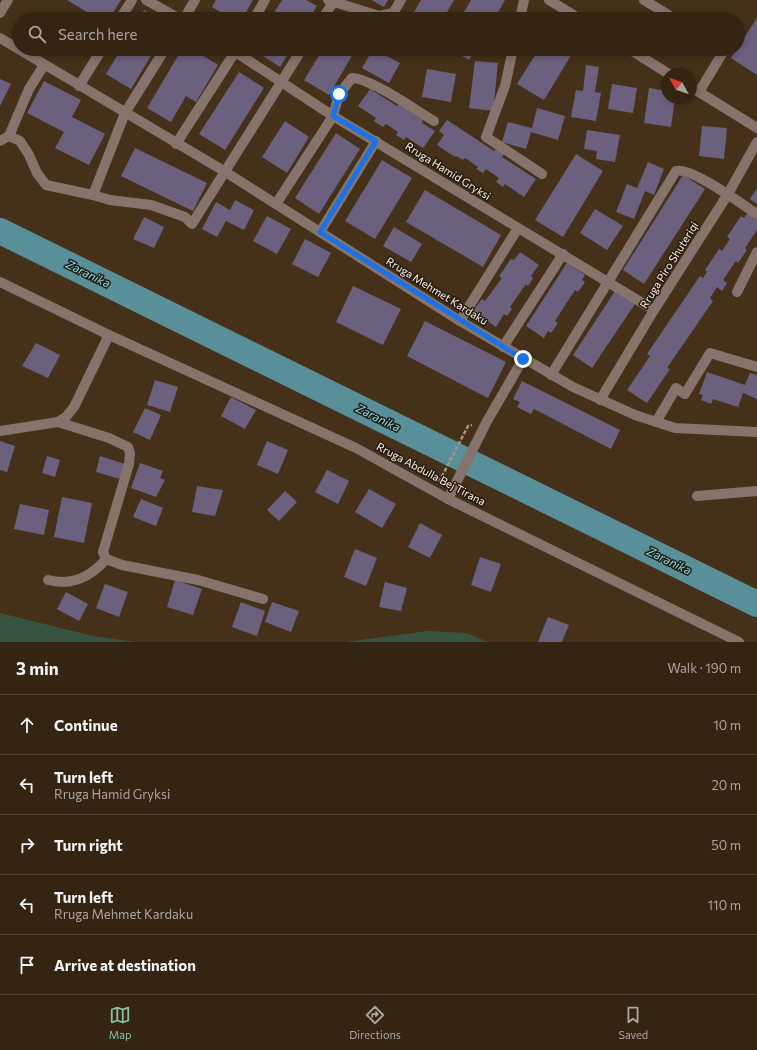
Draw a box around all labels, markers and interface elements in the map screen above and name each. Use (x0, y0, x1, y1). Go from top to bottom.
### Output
search box (12, 12, 745, 56)
icon: search (26, 23, 48, 45)
text: Search here (58, 25, 137, 43)
north arrow (661, 68, 697, 104)
route start (330, 85, 348, 103)
street label: Rruga Hamid Gryksi (403, 139, 494, 202)
street label: Rruga Piro Shuteriqi (637, 219, 701, 311)
street label: Rruga Mehmet Kardaku (384, 254, 491, 327)
water label: Zaranika (63, 256, 113, 290)
route end (514, 350, 532, 368)
water label: Zaranika (353, 400, 403, 434)
street label: Rruga Abdulla Bej Tirana (375, 439, 488, 508)
water label: Zaranika (644, 543, 694, 577)
text: 3 min (16, 658, 59, 679)
text: Walk · 190 m (667, 660, 741, 676)
icon: ahead (16, 714, 38, 736)
text: Continue (54, 716, 118, 734)
text: 10 m (713, 717, 741, 733)
text: Turn left (54, 768, 113, 786)
icon: left (16, 774, 38, 796)
text: 20 m (712, 777, 741, 793)
text: Rruga Hamid Gryksi (54, 786, 170, 802)
icon: right (16, 834, 38, 856)
text: Turn right (54, 836, 123, 854)
text: 50 m (711, 837, 741, 853)
text: Turn left (54, 888, 113, 906)
icon: left (16, 894, 38, 916)
text: 110 m (708, 897, 741, 913)
text: Rruga Mehmet Kardaku (54, 906, 193, 922)
icon: arrive (16, 954, 38, 976)
text: Arrive at destination (54, 956, 196, 974)
tab: Map (109, 1004, 132, 1041)
tab: Directions (349, 1004, 401, 1041)
tab: Saved (618, 1004, 648, 1041)

